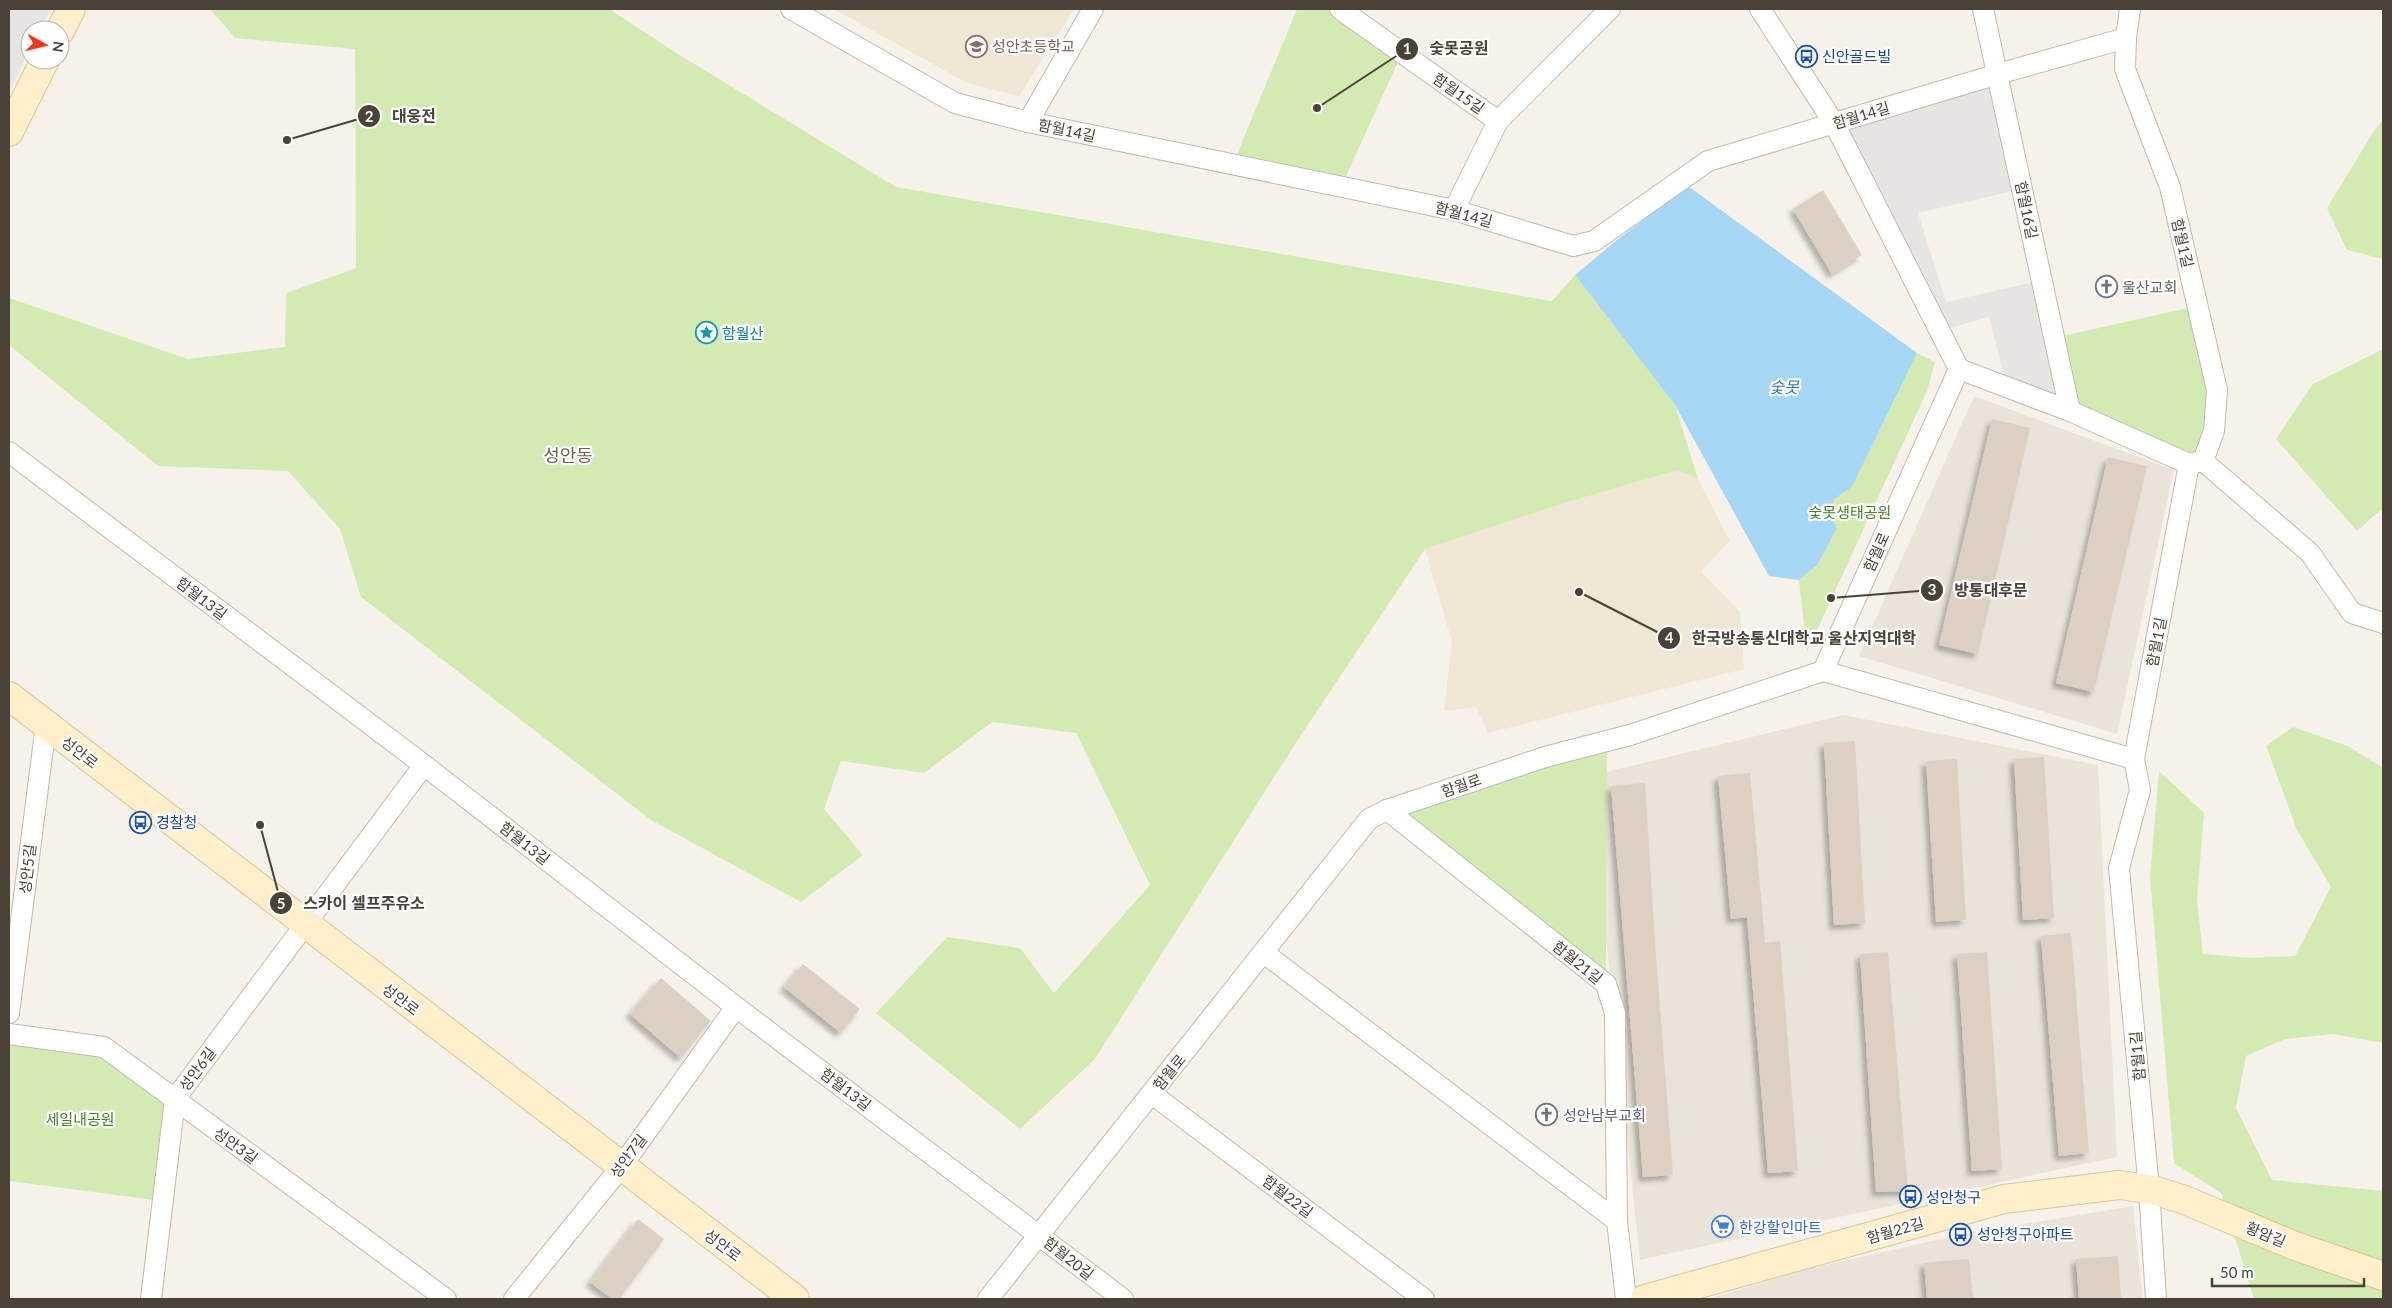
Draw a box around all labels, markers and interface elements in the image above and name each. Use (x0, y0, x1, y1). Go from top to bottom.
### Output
north arrow (20, 20, 70, 70)
callout: 숯못공원 (1394, 33, 1498, 64)
school or university icon: 성안초등학교 (964, 34, 988, 58)
place label: 성안초등학교 (992, 37, 1075, 55)
text: 숯못공원 (1430, 38, 1488, 57)
text: 1 (1403, 39, 1411, 57)
text: N (49, 40, 68, 53)
bus stop icon: 신안골드빌 (1794, 44, 1818, 68)
place label: 신안골드빌 (1822, 47, 1891, 65)
street label: 함월15길 (1430, 69, 1488, 117)
street label: 함월14길 (1830, 98, 1892, 132)
callout: 대웅전 (357, 101, 446, 132)
text: 대웅전 (392, 106, 436, 125)
text: 2 (365, 107, 374, 125)
street label: 함월14길 (1036, 115, 1098, 145)
street label: 함월16길 (2012, 179, 2042, 241)
street label: 함월14길 (1433, 198, 1495, 230)
street label: 함월1길 (2169, 217, 2197, 269)
church icon: 울산교회 (2094, 275, 2118, 299)
place label: 울산교회 (2122, 278, 2177, 296)
place icon: 함월산 (694, 321, 718, 345)
place label: 함월산 (722, 324, 764, 342)
water label: 숯못 (1769, 377, 1800, 396)
district label: 성안동 (543, 444, 593, 466)
park label: 숯못생태공원 (1809, 503, 1891, 521)
street label: 함월로 (1859, 529, 1893, 575)
street label: 함월13길 (173, 573, 231, 623)
callout: 방통대후문 (1920, 575, 2038, 606)
text: 3 (1928, 580, 1936, 598)
text: 방통대후문 (1954, 580, 2028, 599)
street label: 함월1길 (2142, 616, 2170, 668)
callout: 한국방송통신대학교 울산지역대학 (1656, 623, 1926, 654)
text: 4 (1665, 628, 1674, 646)
text: 한국방송통신대학교 울산지역대학 (1692, 628, 1917, 647)
street label: 성안로 (58, 732, 102, 772)
street label: 함월로 (1438, 770, 1484, 800)
bus stop icon: 경찰청 (128, 810, 152, 834)
place label: 경찰청 (156, 813, 197, 831)
street label: 함월13길 (496, 818, 554, 868)
street label: 성안5길 (15, 843, 39, 895)
callout: 스카이 셀프주유소 (269, 888, 435, 919)
text: 스카이 셀프주유소 (303, 893, 425, 912)
text: 5 (277, 894, 285, 912)
street label: 함월21길 (1549, 936, 1607, 988)
street label: 성안로 (379, 979, 423, 1019)
street label: 함월1길 (2126, 1030, 2148, 1082)
street label: 성안6길 (175, 1044, 219, 1094)
street label: 함월로 (1149, 1050, 1189, 1094)
street label: 함월13길 (817, 1064, 875, 1114)
church icon: 성안남부교회 (1535, 1103, 1559, 1127)
place label: 성안남부교회 (1563, 1106, 1646, 1124)
park label: 세일내공원 (45, 1110, 115, 1128)
street label: 성안3길 (210, 1123, 262, 1167)
street label: 성안7길 (606, 1131, 650, 1181)
street label: 함월22길 (1259, 1171, 1317, 1221)
bus stop icon: 성안청구 (1898, 1185, 1922, 1209)
place label: 성안청구 (1926, 1188, 1981, 1206)
street label: 함월22길 (1864, 1213, 1926, 1247)
supermarket icon: 한강할인마트 (1711, 1215, 1735, 1239)
place label: 한강할인마트 (1739, 1218, 1822, 1236)
street label: 황암길 (2243, 1218, 2289, 1250)
bus stop icon: 성안청구아파트 (1949, 1222, 1973, 1246)
street label: 성안로 (701, 1225, 745, 1265)
place label: 성안청구아파트 (1977, 1225, 2074, 1243)
street label: 함월20길 (1040, 1233, 1098, 1283)
scale bar (2212, 1256, 2364, 1288)
text: 50 m (2220, 1263, 2254, 1281)

